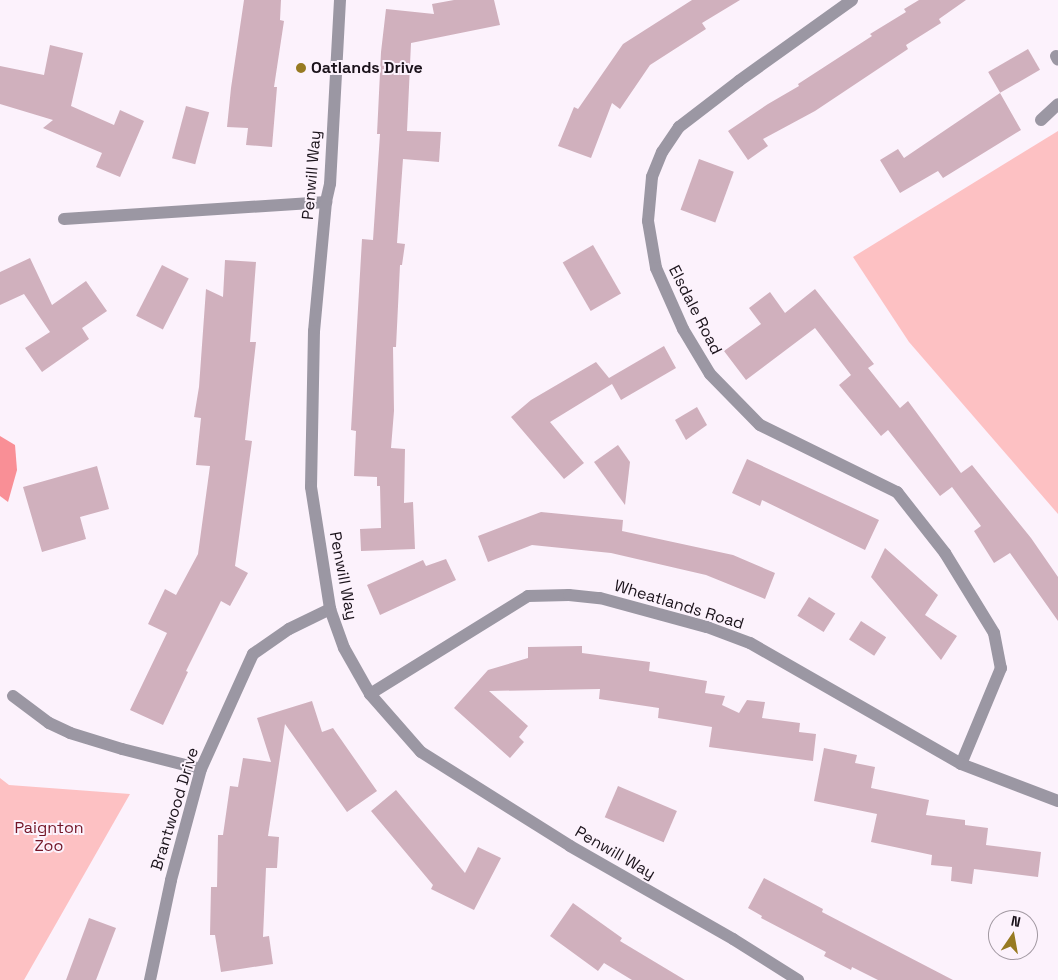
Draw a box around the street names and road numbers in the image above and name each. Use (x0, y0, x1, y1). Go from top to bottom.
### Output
street label: Penwill Way (299, 129, 325, 221)
street label: Elsdale Road (664, 262, 726, 358)
street label: Penwill Way (325, 530, 361, 622)
street label: Wheatlands Road (612, 576, 746, 634)
street label: Brantwood Drive (147, 745, 203, 873)
street label: Penwill Way (571, 822, 659, 884)

